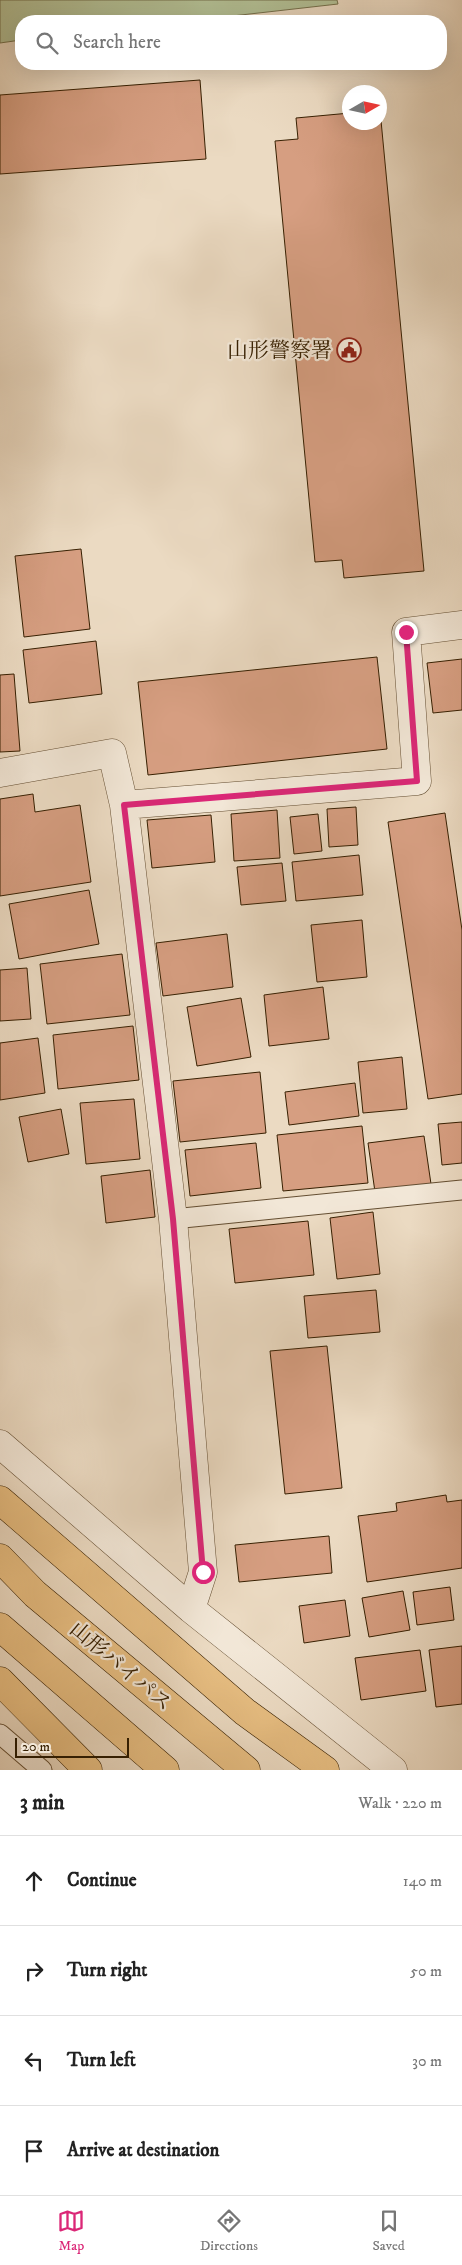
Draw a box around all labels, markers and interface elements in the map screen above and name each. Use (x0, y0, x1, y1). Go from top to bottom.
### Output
search box (15, 15, 447, 70)
icon: search (33, 29, 61, 57)
text: Search here (73, 31, 161, 54)
north arrow (342, 85, 387, 130)
public building icon: 山形警察署 (336, 337, 362, 363)
place label: 山形警察署 (227, 338, 332, 364)
route end (395, 621, 418, 644)
route start (192, 1561, 215, 1584)
street label: 山形バイパス (64, 1616, 177, 1717)
scale bar (15, 1735, 129, 1758)
text: 20 m (22, 1738, 50, 1756)
text: 3 min (20, 1790, 65, 1816)
text: Walk · 220 m (358, 1793, 442, 1813)
icon: ahead (20, 1867, 48, 1895)
text: Continue (67, 1869, 137, 1892)
text: 140 m (403, 1871, 442, 1891)
icon: right (20, 1957, 48, 1985)
text: Turn right (67, 1959, 147, 1982)
text: 50 m (410, 1961, 442, 1981)
icon: left (20, 2047, 48, 2075)
text: Turn left (67, 2049, 136, 2072)
text: 30 m (412, 2051, 442, 2071)
icon: arrive (20, 2137, 48, 2165)
text: Arrive at destination (67, 2139, 219, 2162)
tab: Map (57, 2207, 85, 2255)
tab: Directions (200, 2207, 258, 2255)
tab: Saved (373, 2207, 405, 2255)

